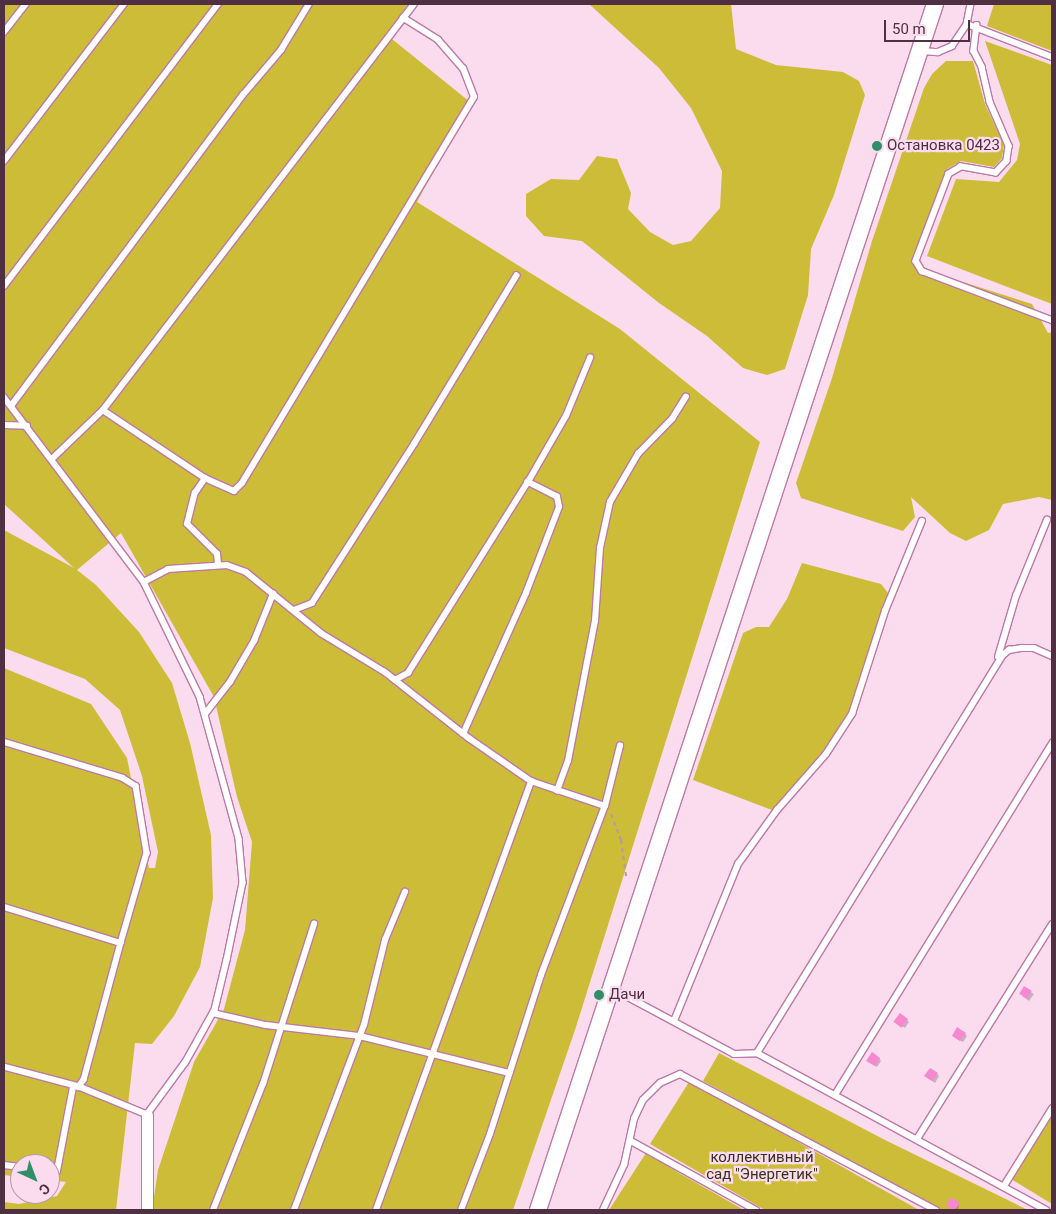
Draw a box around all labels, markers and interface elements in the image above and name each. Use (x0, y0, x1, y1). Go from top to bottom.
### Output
scale bar (886, 10, 972, 42)
text: 50 m (892, 20, 926, 38)
place label: Остановка 0423 (887, 137, 1000, 155)
marker: Остановка 0423 (871, 140, 883, 152)
place label: Дачи (609, 986, 645, 1004)
marker: Дачи (593, 989, 605, 1001)
park label: коллективный сад "Энергетик" (706, 1148, 818, 1183)
north arrow (10, 1154, 60, 1204)
text: С (36, 1180, 53, 1198)

